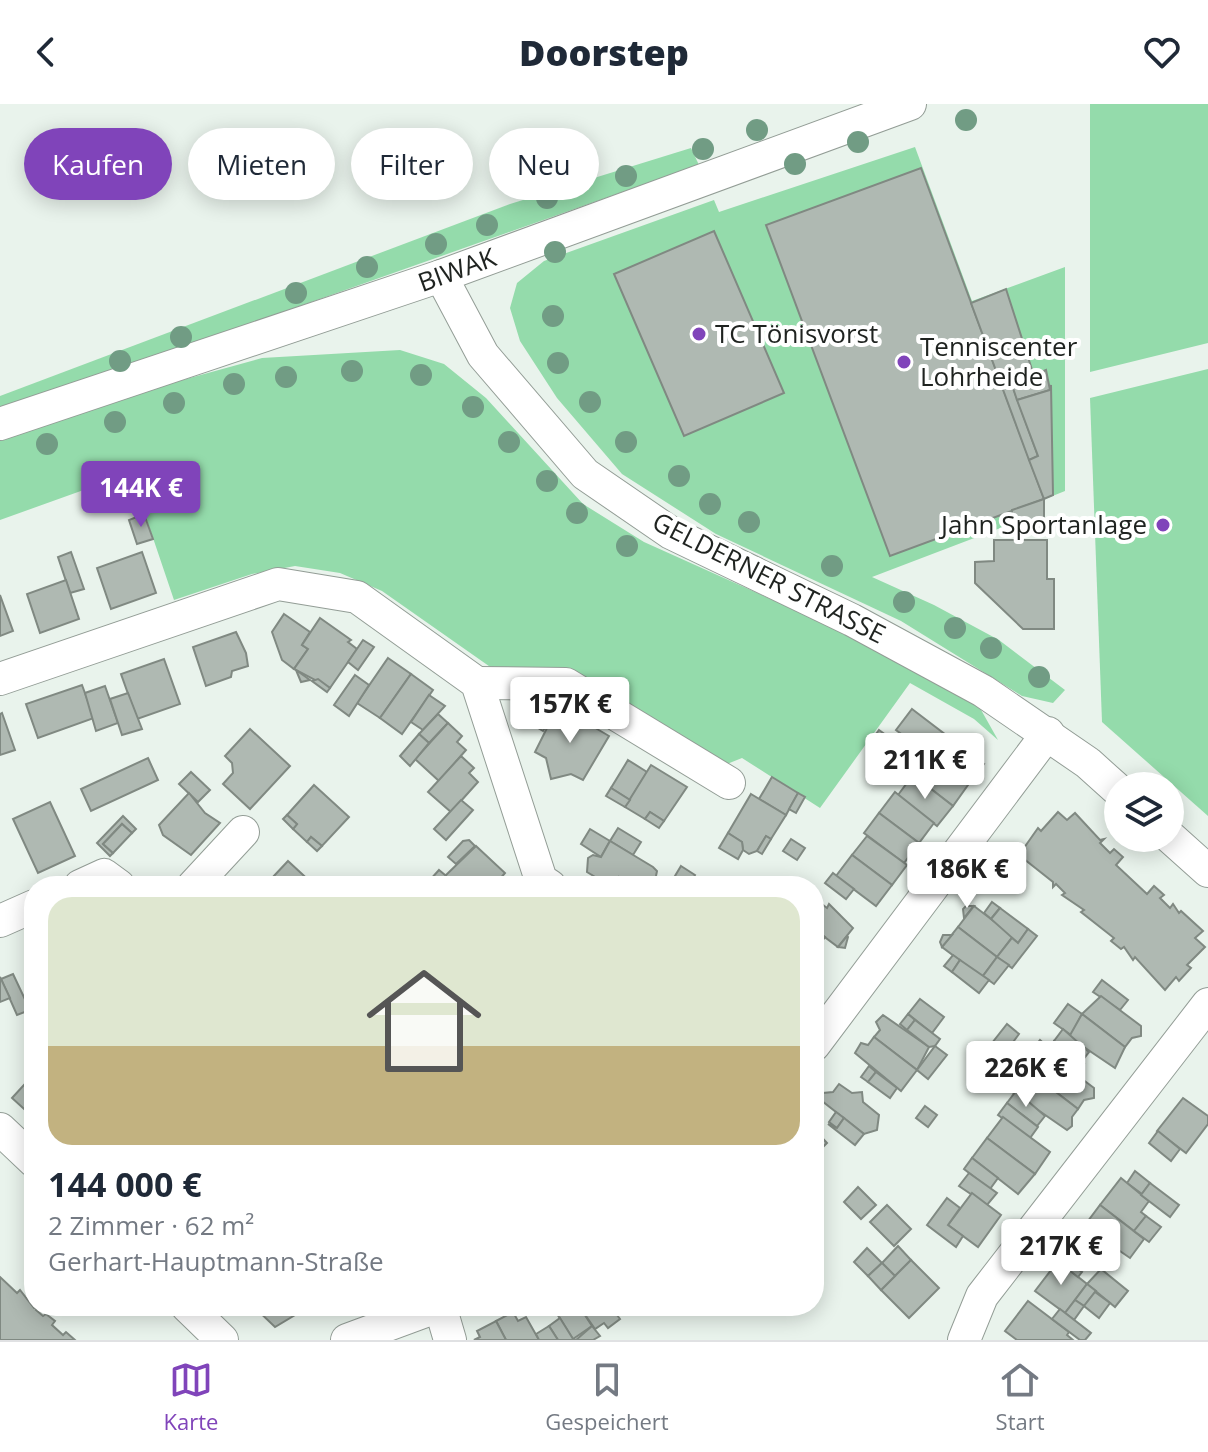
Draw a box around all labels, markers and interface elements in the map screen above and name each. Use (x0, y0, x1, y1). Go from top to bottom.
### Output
text: Doorstep (519, 28, 689, 77)
icon: back (24, 30, 68, 74)
icon: heart (1140, 30, 1184, 74)
chip: Kaufen (24, 128, 172, 200)
chip: Mieten (188, 128, 335, 200)
chip: Filter (351, 128, 473, 200)
chip: Neu (489, 128, 599, 200)
street label: BIWAK (413, 238, 501, 300)
place label: TC Tönisvorst (715, 315, 878, 351)
marker: TC Tönisvorst (690, 325, 708, 343)
place label: Tenniscenter Lohrheide (920, 328, 1078, 394)
marker: Tenniscenter Lohrheide (895, 353, 913, 371)
pin: 144K € (76, 461, 206, 529)
text: 144K € (99, 469, 183, 505)
street label: GELDERNER STRASSE (647, 503, 892, 652)
place label: Jahn Sportanlage (938, 506, 1147, 542)
marker: Jahn Sportanlage (1154, 516, 1172, 534)
pin: 157K € (505, 677, 635, 745)
text: 157K € (528, 685, 612, 721)
pin: 211K € (860, 733, 990, 801)
text: 211K € (883, 741, 967, 777)
map controls (1104, 772, 1184, 852)
button: layers (1104, 772, 1184, 852)
pin: 186K € (902, 842, 1032, 910)
text: 186K € (925, 850, 1009, 886)
icon: home (352, 949, 496, 1093)
pin: 226K € (961, 1041, 1091, 1109)
text: 226K € (984, 1049, 1068, 1085)
text: 144 000 € (48, 1161, 202, 1207)
text: 2 Zimmer · 62 m² (48, 1207, 254, 1243)
pin: 217K € (996, 1219, 1126, 1287)
text: 217K € (1019, 1227, 1103, 1263)
text: Gerhart-Hauptmann-Straße (48, 1243, 384, 1279)
tab: Karte (163, 1358, 218, 1436)
tab: Gespeichert (545, 1358, 669, 1436)
tab: Start (996, 1358, 1045, 1436)

